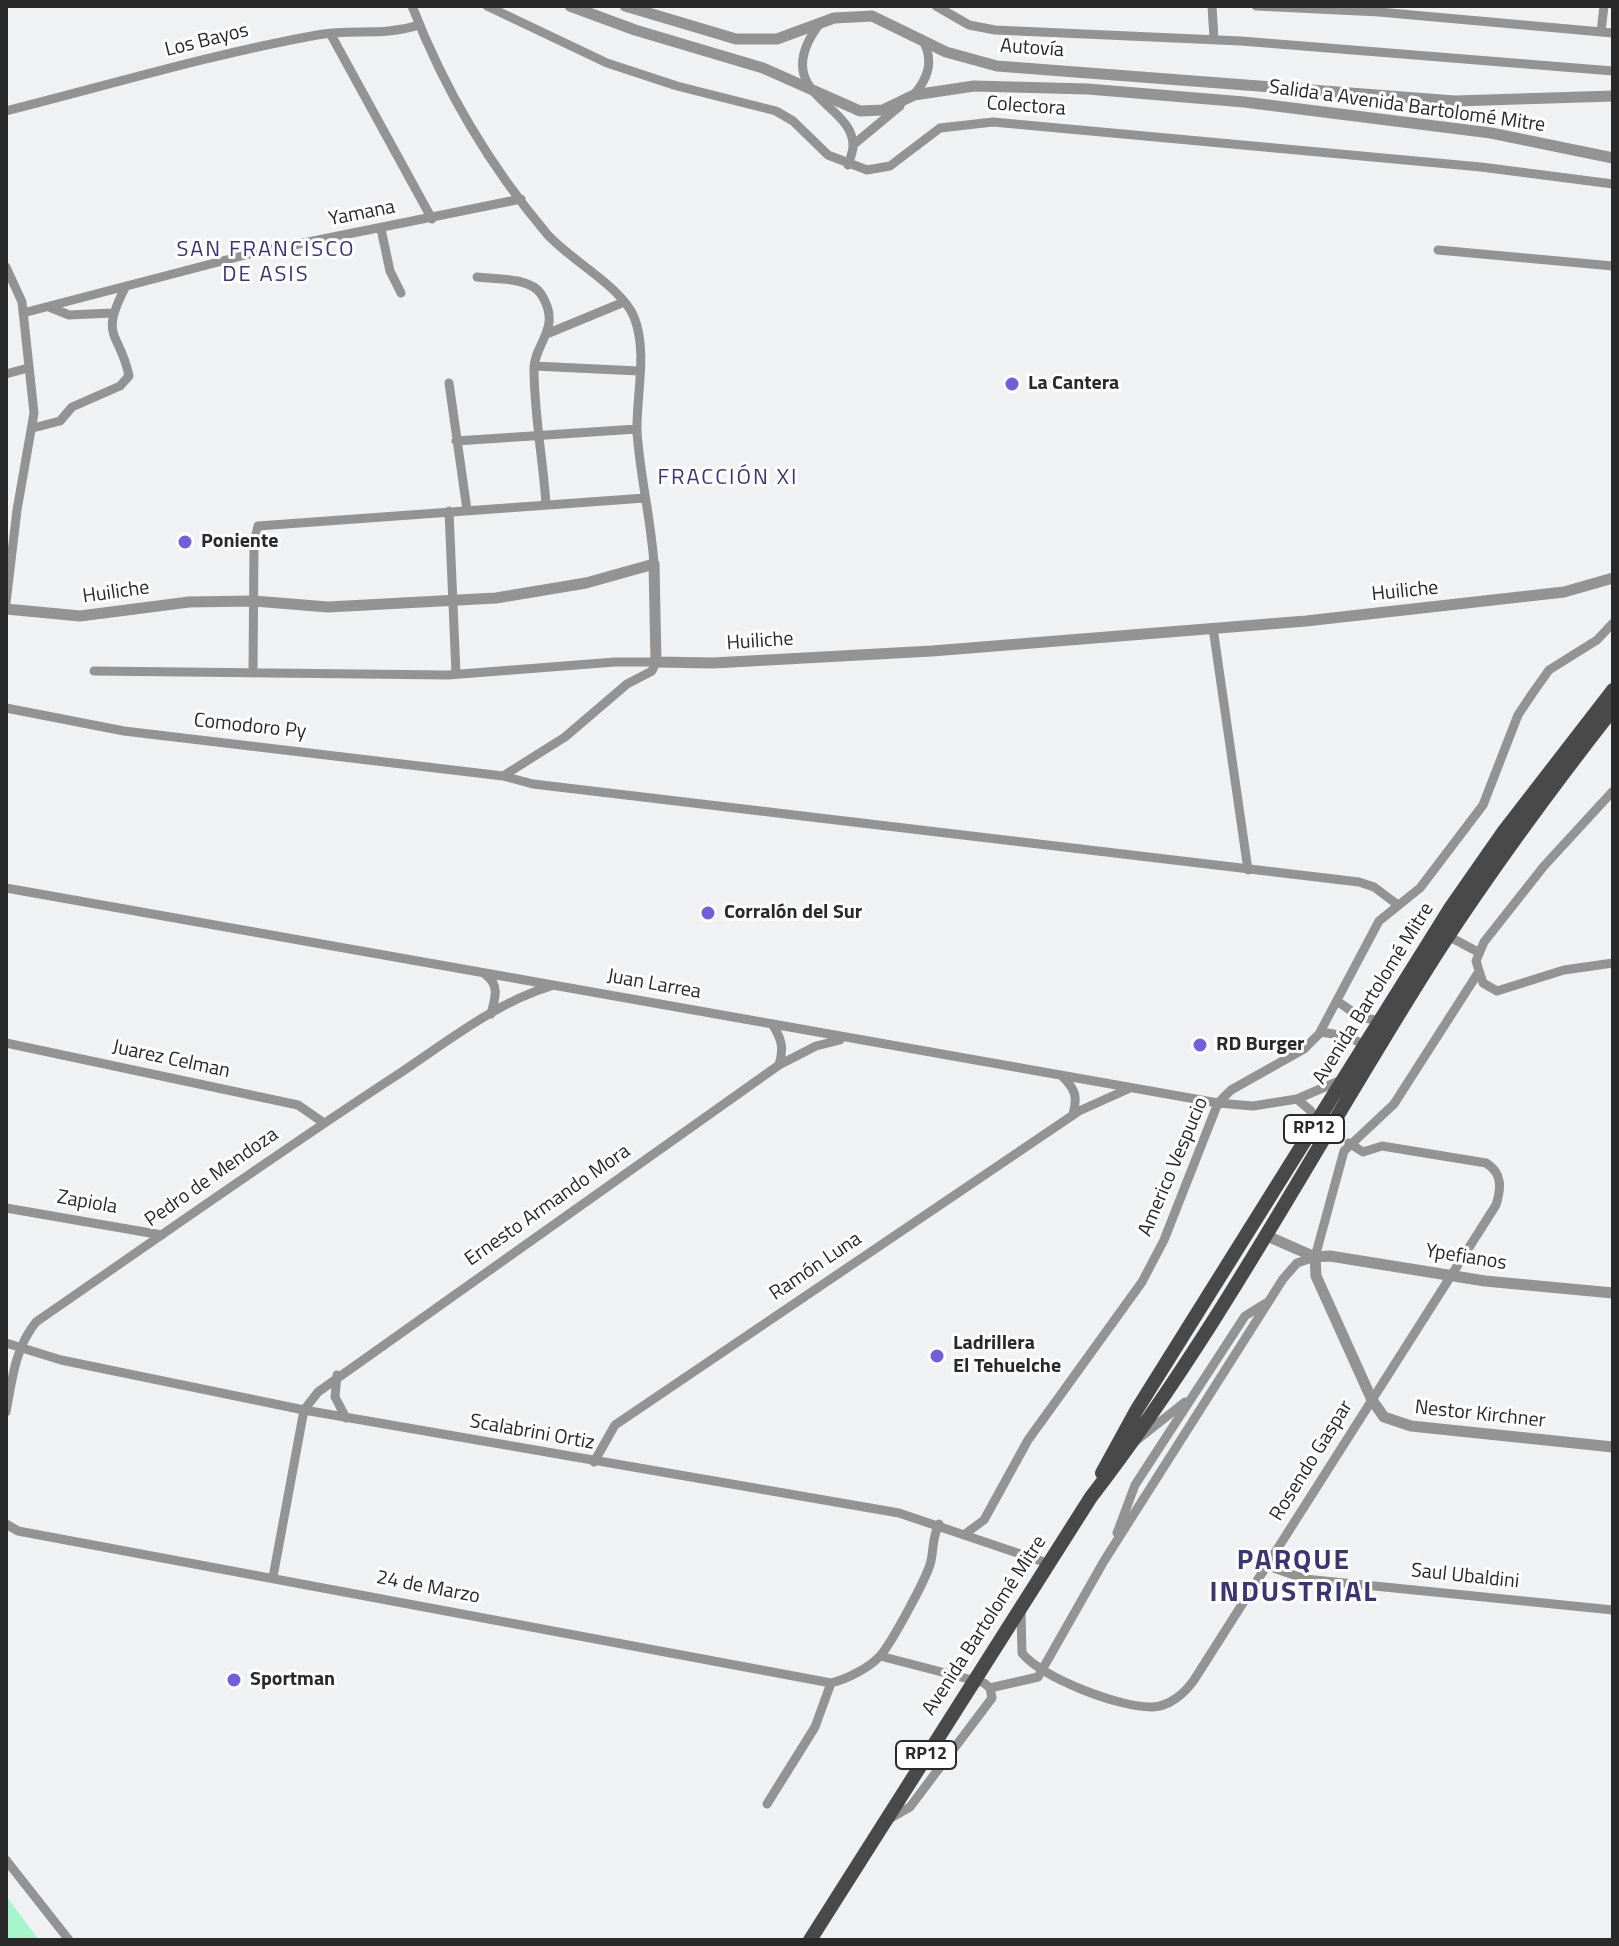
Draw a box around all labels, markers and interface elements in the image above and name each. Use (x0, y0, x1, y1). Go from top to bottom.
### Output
street label: Los Bayos (163, 19, 251, 63)
street label: Autovía (999, 35, 1065, 63)
street label: Salida a Avenida Bartolomé Mitre (1267, 76, 1547, 138)
street label: Colectora (986, 92, 1066, 122)
street label: Yamana (327, 196, 397, 232)
district label: SAN FRANCISCO DE ASIS (176, 238, 356, 290)
place label: La Cantera (1028, 372, 1119, 396)
marker: La Cantera (1003, 375, 1021, 393)
district label: FRACCIÓN XI (658, 466, 798, 492)
place label: Poniente (201, 530, 278, 554)
marker: Poniente (176, 533, 194, 551)
street label: Huiliche (81, 576, 151, 610)
street label: Huiliche (1370, 577, 1440, 607)
street label: Huiliche (726, 628, 794, 656)
street label: Comodoro Py (193, 709, 307, 745)
street label: Avenida Bartolomé Mitre (1308, 899, 1440, 1089)
place label: Corralón del Sur (724, 901, 862, 925)
marker: Corralón del Sur (699, 904, 717, 922)
street label: Juan Larrea (605, 965, 703, 1005)
place label: RD Burger (1216, 1033, 1305, 1057)
street label: Juarez Celman (110, 1036, 232, 1084)
marker: RD Burger (1191, 1036, 1209, 1054)
street label: Americo Vespucio (1134, 1094, 1214, 1240)
road number: RP12 (1284, 1115, 1344, 1143)
street label: Pedro de Mendoza (141, 1123, 283, 1233)
street label: Ernesto Armando Mora (461, 1140, 635, 1272)
street label: Zapiola (55, 1186, 119, 1220)
street label: Ramón Luna (766, 1228, 866, 1306)
street label: Ypefianos (1424, 1240, 1508, 1276)
place label: Ladrillera El Tehuelche (953, 1332, 1061, 1379)
marker: Ladrillera El Tehuelche (928, 1347, 946, 1365)
street label: Rosendo Gaspar (1265, 1396, 1359, 1526)
street label: Nestor Kirchner (1413, 1396, 1547, 1434)
street label: Scalabrini Ortiz (468, 1410, 596, 1456)
street label: Avenida Bartolomé Mitre (918, 1532, 1052, 1720)
district label: PARQUE INDUSTRIAL (1210, 1545, 1378, 1611)
street label: Saul Ubaldini (1410, 1559, 1520, 1595)
street label: 24 de Marzo (374, 1566, 482, 1610)
place label: Sportman (250, 1668, 335, 1692)
marker: Sportman (225, 1671, 243, 1689)
road number: RP12 (896, 1741, 956, 1769)

